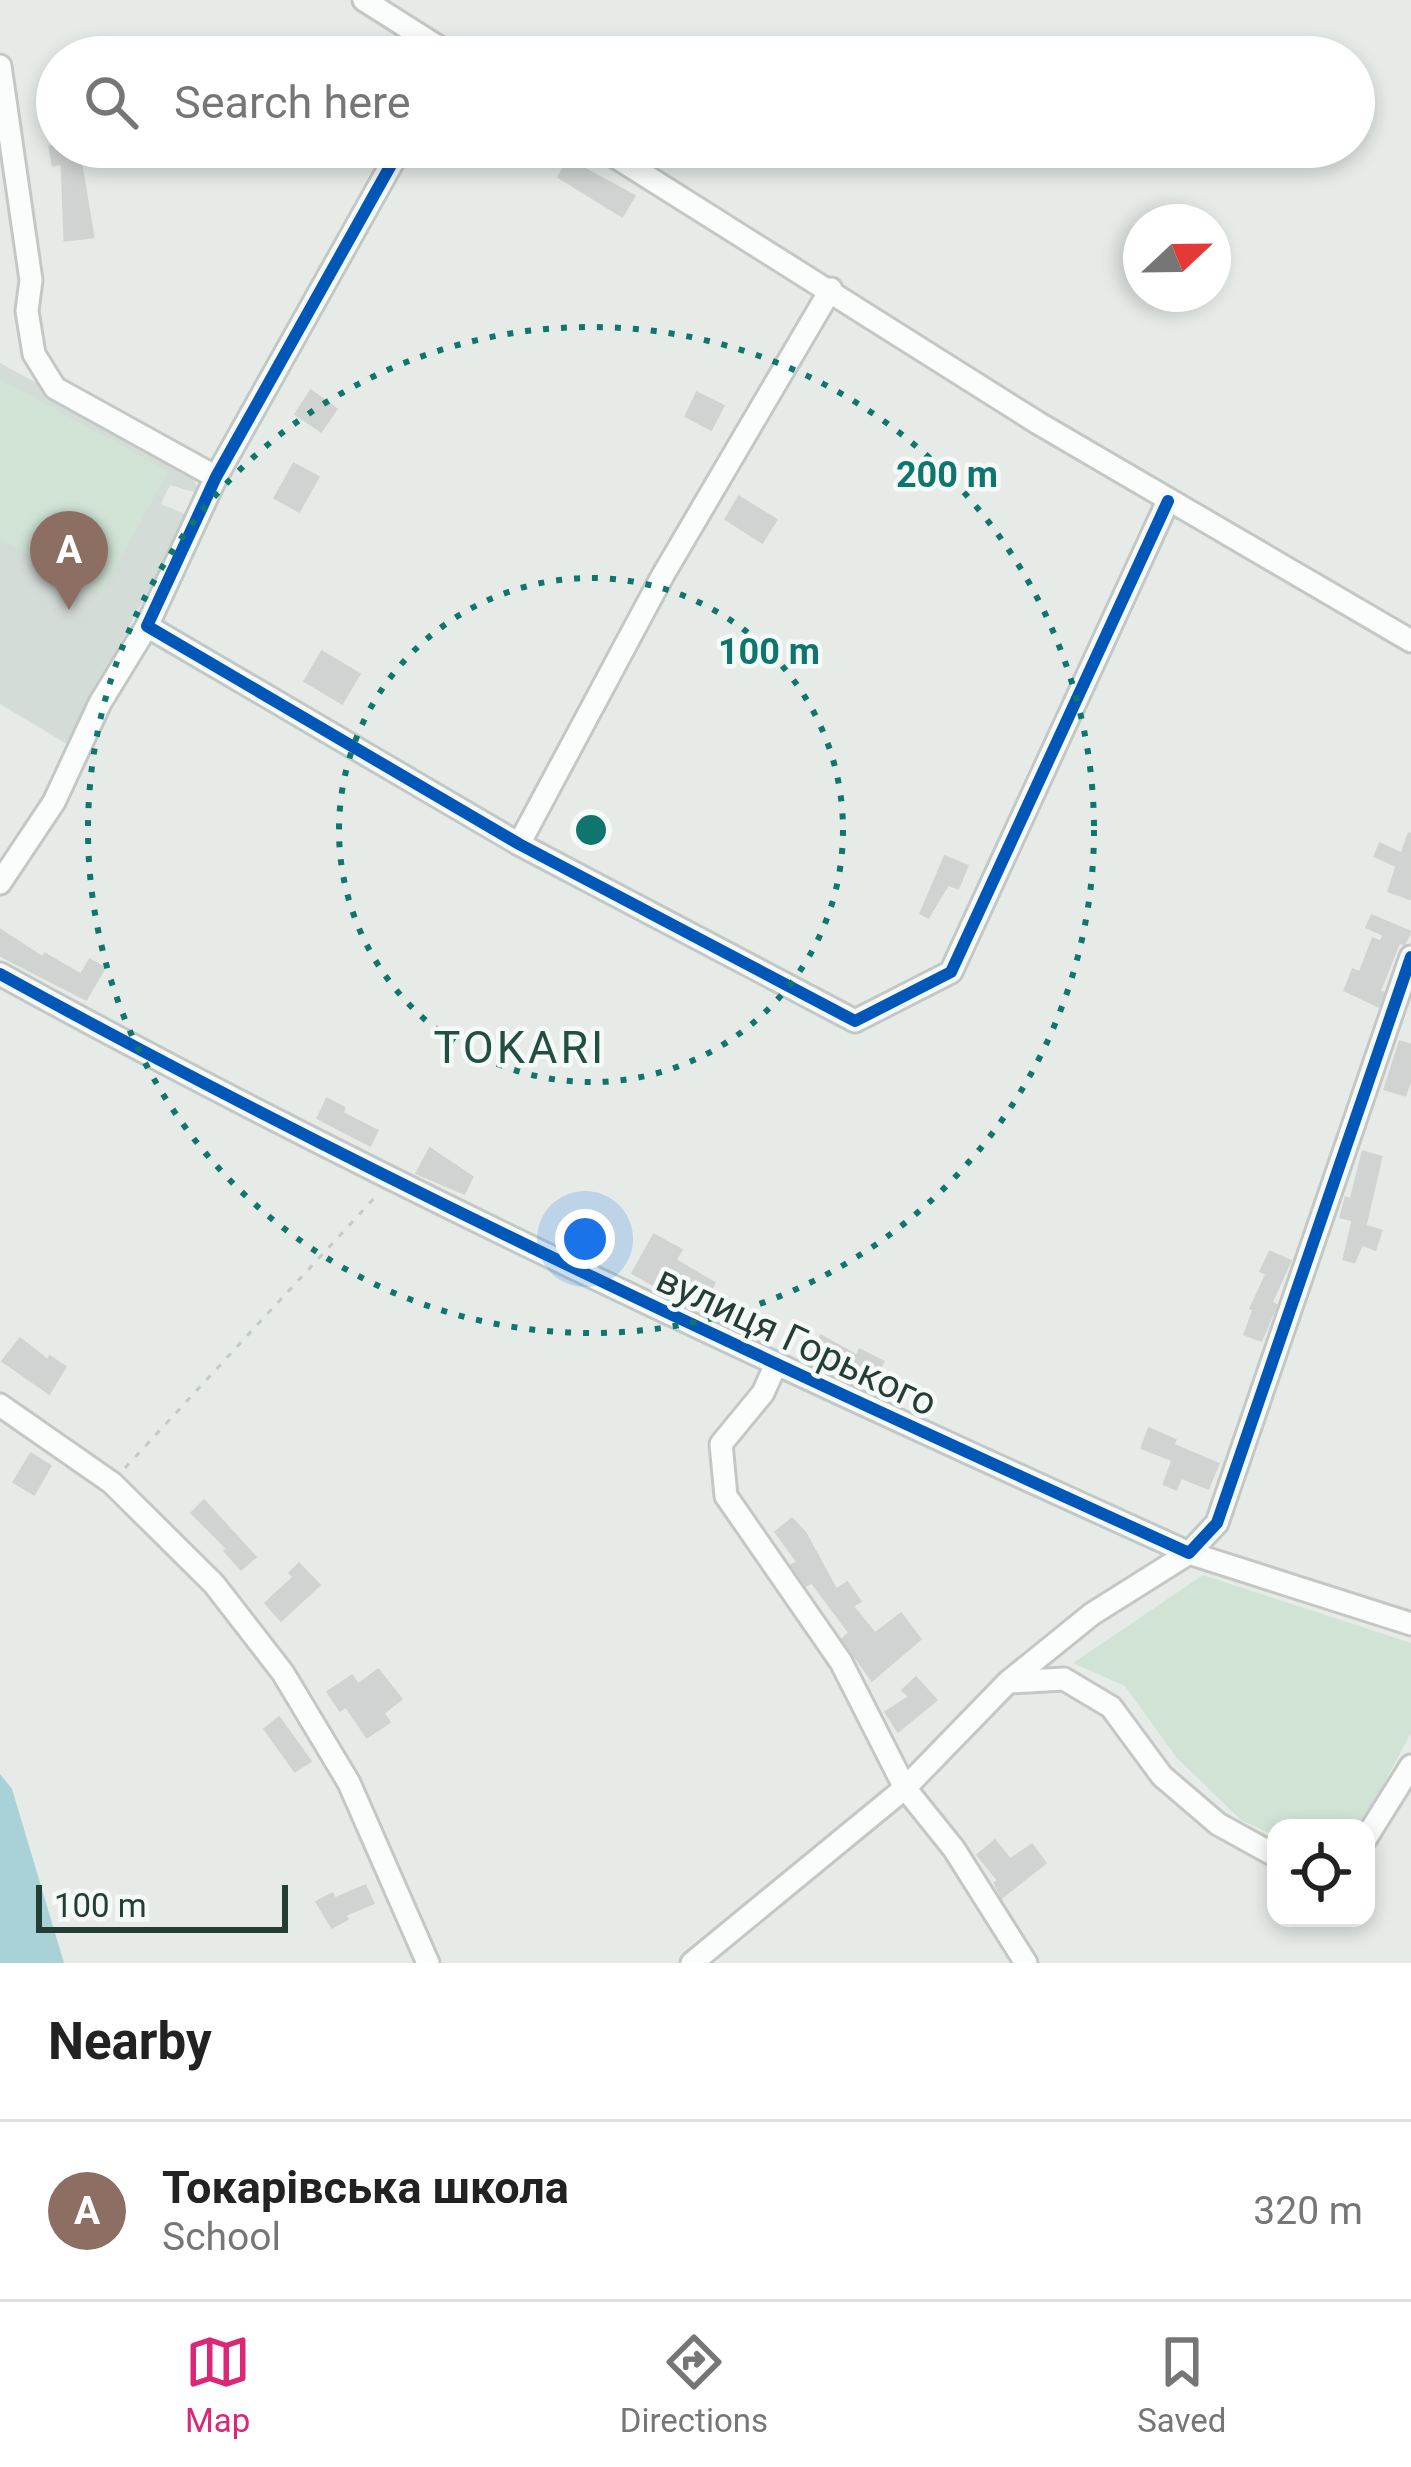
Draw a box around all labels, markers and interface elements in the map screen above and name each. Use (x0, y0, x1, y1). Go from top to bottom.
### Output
search box (36, 36, 1375, 168)
icon: search (78, 69, 144, 135)
text: Search here (174, 76, 411, 129)
north arrow (1123, 204, 1231, 312)
text: 200 m (896, 454, 998, 496)
pin: A (30, 511, 108, 610)
text: 100 m (718, 631, 820, 673)
centre of rings (570, 809, 612, 851)
district label: TOKARI (434, 1021, 606, 1074)
your location (555, 1209, 615, 1269)
street label: вулиця Горького (649, 1256, 944, 1426)
map controls (1267, 1819, 1375, 1927)
button: locate (1267, 1819, 1375, 1927)
scale bar (36, 1879, 288, 1932)
text: 100 m (54, 1886, 147, 1925)
text: Nearby (48, 2012, 212, 2071)
text: Токарівська школа (162, 2161, 569, 2214)
text: A (74, 2188, 100, 2234)
text: 320 m (1253, 2188, 1363, 2234)
text: School (162, 2214, 281, 2260)
tab: Map (185, 2329, 251, 2440)
tab: Directions (620, 2329, 768, 2440)
tab: Saved (1137, 2329, 1226, 2440)

